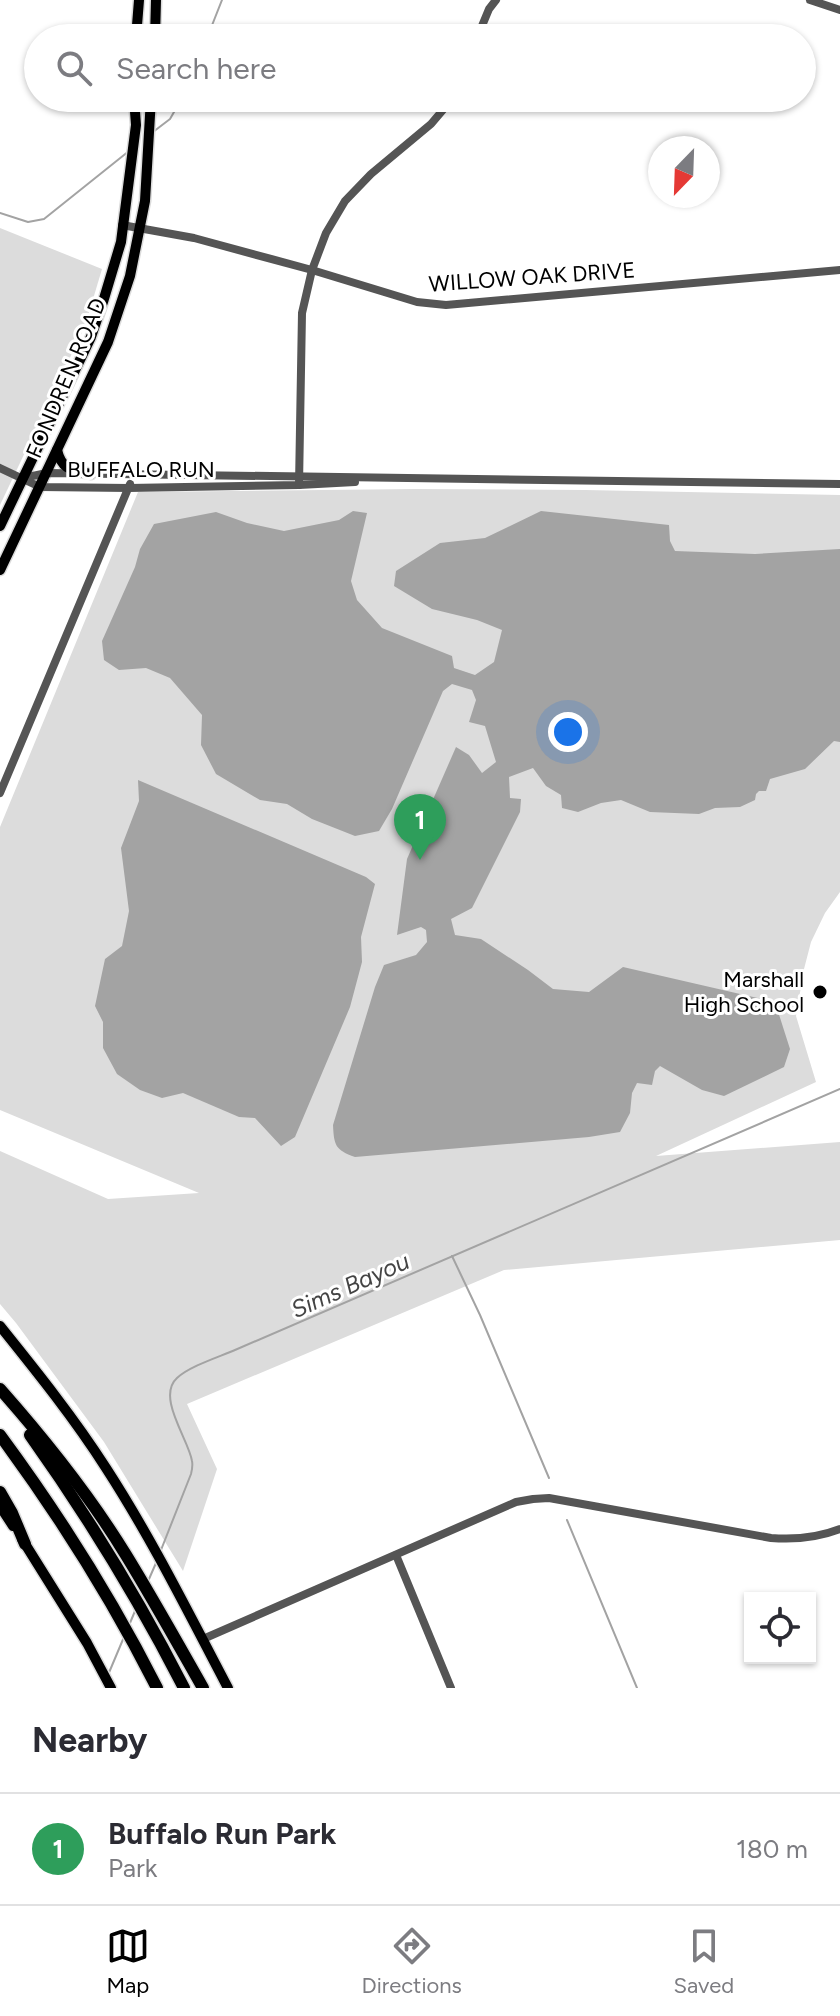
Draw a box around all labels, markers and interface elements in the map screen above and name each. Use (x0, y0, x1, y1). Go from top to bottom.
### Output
search box (24, 24, 816, 112)
icon: search (52, 46, 96, 90)
text: Search here (116, 50, 276, 87)
north arrow (648, 136, 720, 208)
street label: WILLOW OAK DRIVE (428, 256, 636, 298)
street label: FONDREN ROAD (20, 294, 112, 462)
street label: BUFFALO RUN (67, 456, 215, 483)
your location (548, 712, 588, 752)
pin: 1 (394, 794, 446, 860)
place label: Marshall High School (684, 966, 804, 1018)
marker: Marshall High School (811, 983, 829, 1001)
water label: Sims Bayou (286, 1246, 414, 1324)
map controls (744, 1592, 816, 1664)
button: locate (744, 1592, 816, 1664)
text: Nearby (32, 1720, 147, 1761)
text: Buffalo Run Park (108, 1815, 336, 1852)
text: 1 (53, 1833, 63, 1865)
text: 180 m (736, 1833, 808, 1865)
text: Park (108, 1852, 157, 1884)
tab: Map (106, 1924, 150, 1999)
tab: Directions (362, 1924, 462, 1999)
tab: Saved (673, 1924, 734, 1999)

